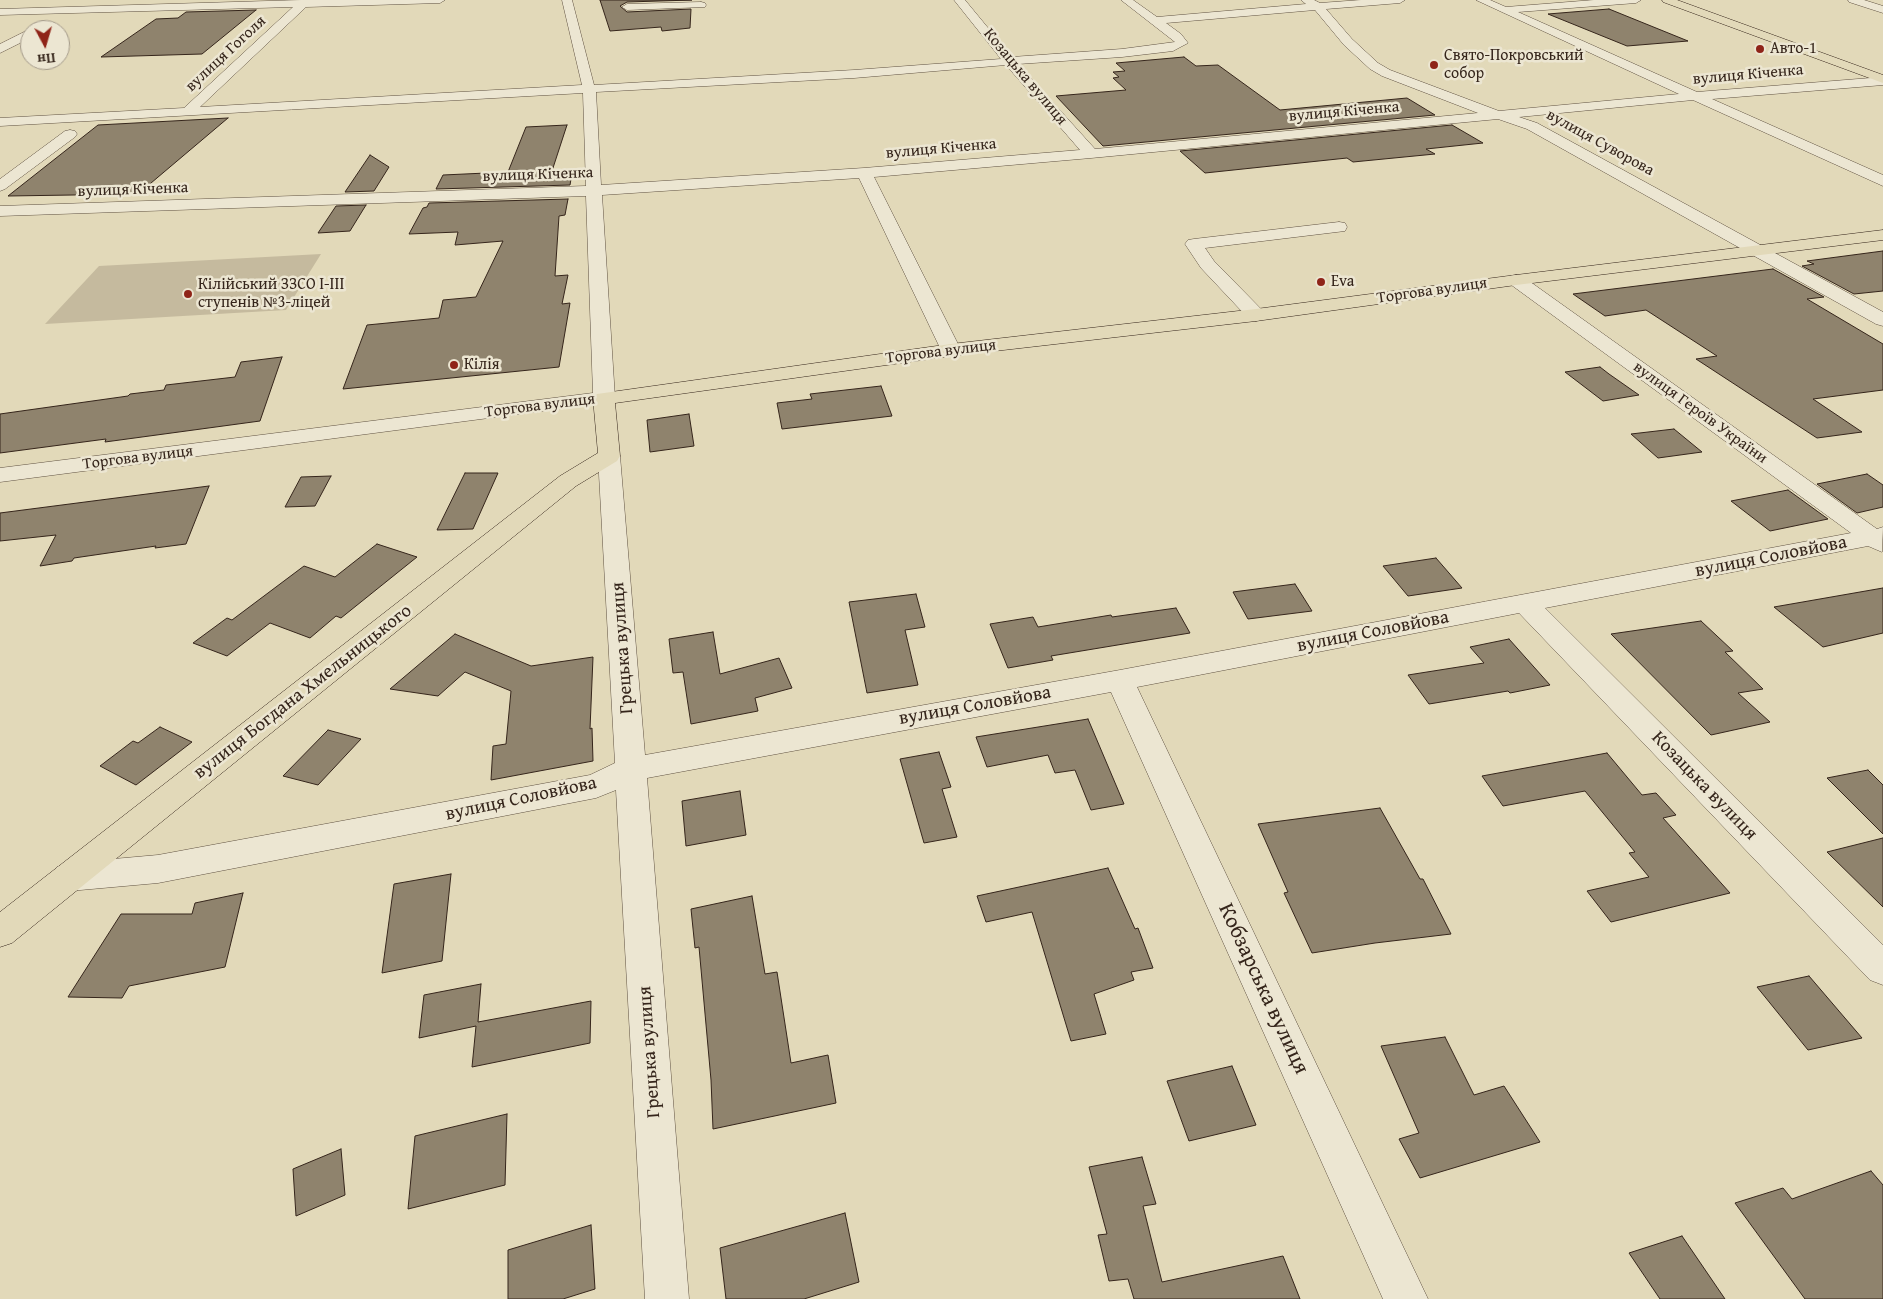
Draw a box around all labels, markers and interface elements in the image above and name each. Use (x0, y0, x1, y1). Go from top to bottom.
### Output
street label: вулиця Гоголя (182, 12, 270, 96)
north arrow (20, 20, 70, 70)
street label: Козацька вулиця (979, 25, 1071, 129)
place label: Авто-1 (1770, 39, 1817, 59)
marker: Авто-1 (1754, 43, 1766, 55)
place label: Свято-Покровський собор (1444, 46, 1583, 84)
text: Пн (36, 48, 56, 70)
marker: Свято-Покровський собор (1428, 59, 1440, 71)
street label: вулиця Кіченка (1692, 61, 1804, 89)
street label: вулиця Кіченка (1288, 98, 1400, 126)
street label: вулиця Суворова (1543, 106, 1657, 180)
street label: вулиця Кіченка (885, 135, 997, 163)
street label: вулиця Кіченка (482, 163, 594, 187)
street label: вулиця Кіченка (77, 178, 189, 202)
place label: Eva (1331, 272, 1354, 292)
street label: Торгова вулиця (1376, 274, 1488, 308)
place label: Кілійський ЗЗСО І-ІІІ ступенів №3-ліцей (198, 275, 344, 313)
marker: Eva (1315, 276, 1327, 288)
marker: Кілійський ЗЗСО І-ІІІ ступенів №3-ліцей (182, 288, 194, 300)
street label: Торгова вулиця (885, 336, 997, 368)
place label: Кілія (464, 355, 500, 375)
street label: вулиця Героїв України (1629, 358, 1771, 468)
marker: Кілія (448, 359, 460, 371)
street label: Торгова вулиця (484, 390, 596, 422)
street label: Торгова вулиця (82, 442, 194, 474)
street label: вулиця Соловйова (1693, 531, 1849, 583)
street label: Грецька вулиця (607, 581, 639, 715)
street label: вулиця Богдана Хмельницького (189, 600, 417, 784)
street label: вулиця Соловйова (1295, 606, 1451, 658)
street label: вулиця Соловйова (897, 681, 1053, 731)
street label: Козацька вулиця (1646, 727, 1762, 845)
street label: вулиця Соловйова (443, 772, 599, 826)
street label: Кобзарська вулиця (1212, 899, 1314, 1079)
street label: Грецька вулиця (634, 985, 666, 1119)

